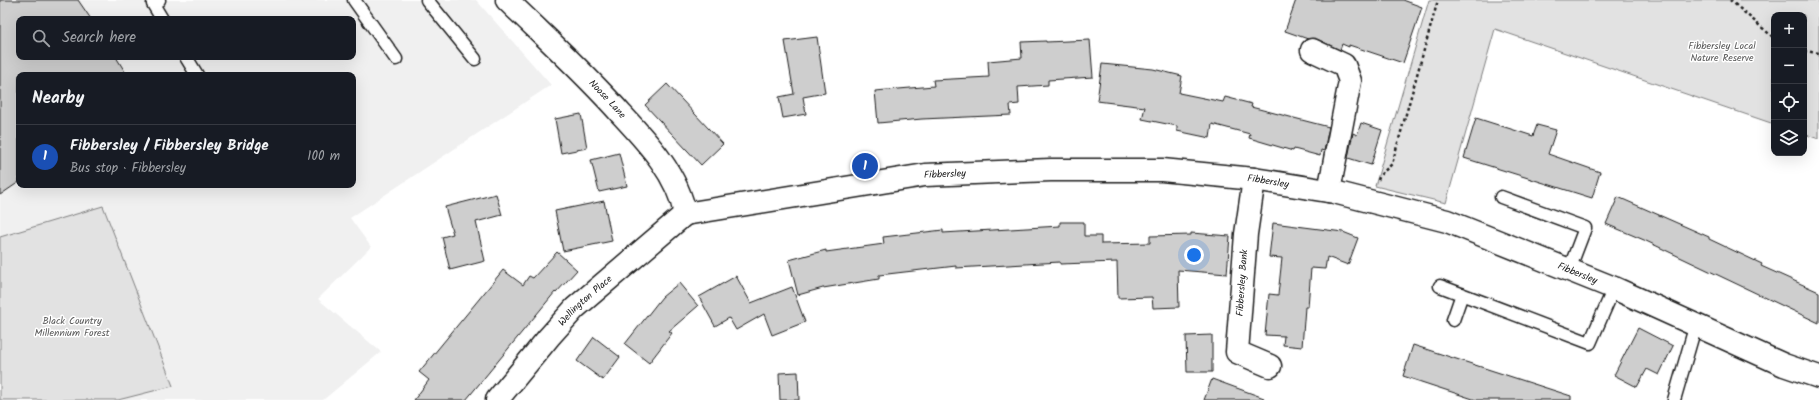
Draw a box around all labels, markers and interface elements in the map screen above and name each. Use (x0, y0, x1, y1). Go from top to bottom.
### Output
map controls (1771, 12, 1807, 156)
button: + (1771, 12, 1807, 48)
search box (16, 16, 356, 60)
text: Search here (62, 26, 136, 50)
icon: search (30, 27, 52, 49)
park label: Fibbersley Local Nature Reserve (1688, 38, 1756, 66)
button: − (1771, 48, 1807, 84)
street label: Noose Lane (585, 76, 630, 123)
button: locate (1771, 84, 1807, 120)
text: Nearby (32, 85, 84, 112)
button: layers (1771, 120, 1807, 156)
text: Fibbersley / Fibbersley Bridge (70, 134, 269, 158)
text: 1 (43, 146, 47, 167)
text: 100 m (307, 146, 340, 167)
pin: 1 (852, 151, 878, 181)
text: Bus stop · Fibbersley (70, 158, 186, 179)
street label: Fibbersley (924, 165, 966, 183)
street label: Fibbersley (1247, 170, 1290, 193)
your location (1184, 245, 1204, 265)
street label: Fibbersley Bank (1232, 249, 1252, 317)
street label: Fibbersley (1555, 258, 1600, 289)
street label: Wellington Place (554, 271, 616, 330)
park label: Black Country Millennium Forest (34, 313, 110, 341)

